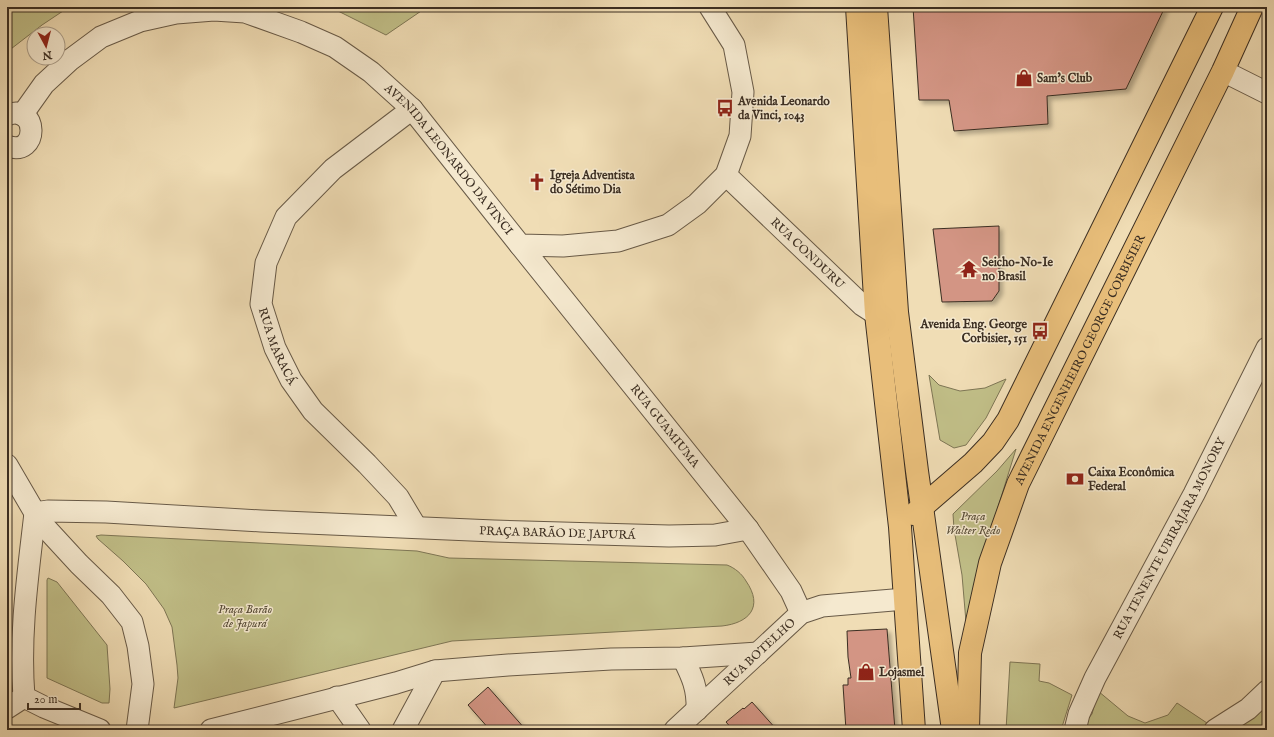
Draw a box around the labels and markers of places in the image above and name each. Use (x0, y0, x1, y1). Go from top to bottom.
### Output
shop icon: Sam's Club (1014, 68, 1034, 88)
place label: Sam's Club (1037, 71, 1093, 86)
place label: Avenida Leonardo da Vinci, 1043 (737, 94, 830, 123)
bus stop icon: Avenida Leonardo da Vinci, 1043 (715, 98, 735, 118)
place label: Igreja Adventista do Sétimo Dia (550, 168, 635, 197)
church icon: Igreja Adventista do Sétimo Dia (527, 172, 547, 192)
place label: Seicho-No-Ie no Brasil (982, 255, 1053, 284)
temple icon: Seicho-No-Ie no Brasil (959, 259, 979, 279)
place label: Avenida Eng. George Corbisier, 151 (919, 317, 1028, 346)
bus stop icon: Avenida Eng. George Corbisier, 151 (1030, 321, 1050, 341)
place label: Caixa Econômica Federal (1088, 465, 1175, 494)
bank icon: Caixa Econômica Federal (1065, 469, 1085, 489)
shop icon: Lojasmel (856, 662, 876, 682)
place label: Lojasmel (878, 665, 925, 681)

